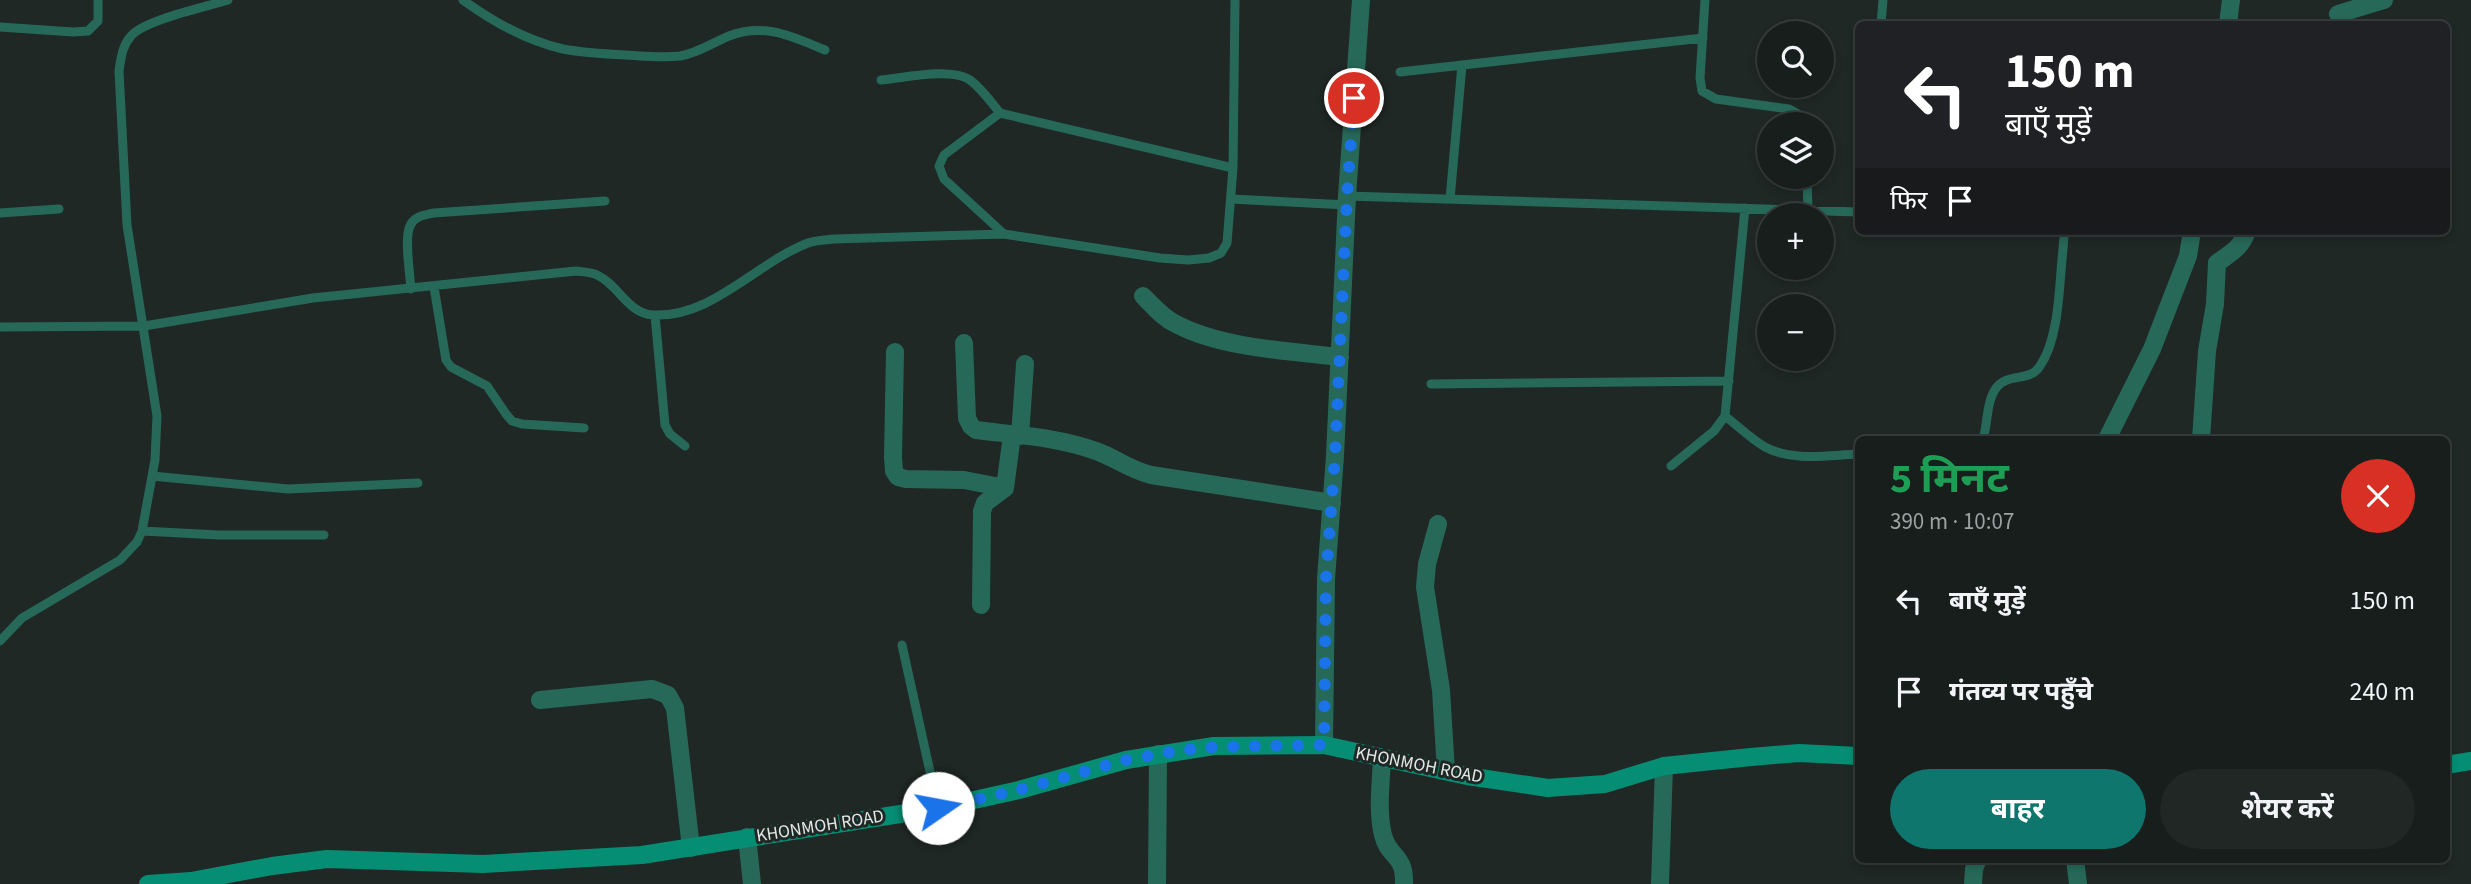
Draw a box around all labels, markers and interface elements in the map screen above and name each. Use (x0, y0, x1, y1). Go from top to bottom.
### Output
map controls (1757, 21, 1834, 371)
button: search (1757, 21, 1834, 98)
text: 150 m (2005, 37, 2134, 107)
icon: left (1890, 49, 1981, 140)
pin (1324, 68, 1384, 128)
icon: arrive (1335, 79, 1373, 117)
text: बाएँ मुड़ें (2005, 102, 2092, 148)
button: layers (1757, 112, 1834, 189)
text: फिर (1890, 182, 1927, 219)
icon: arrive (1941, 182, 1979, 220)
button: + (1757, 203, 1834, 280)
button: − (1757, 294, 1834, 371)
text: 5 मिनट (1890, 449, 2009, 509)
button: close (2341, 459, 2415, 533)
text: 390 m · 10:07 (1890, 505, 2014, 538)
icon: left (1890, 582, 1928, 620)
text: बाएँ मुड़ें (1949, 582, 2026, 619)
text: 150 m (2349, 582, 2415, 619)
icon: arrive (1890, 673, 1928, 711)
text: गंतव्य पर पहुँचे (1949, 673, 2093, 710)
text: 240 m (2349, 673, 2415, 710)
street label: KHONMOH ROAD (1353, 740, 1485, 790)
button: बाहर (1890, 769, 2146, 849)
button: शेयर करें (2160, 769, 2415, 849)
position arrow (901, 771, 975, 845)
street label: KHONMOH ROAD (754, 804, 886, 848)

